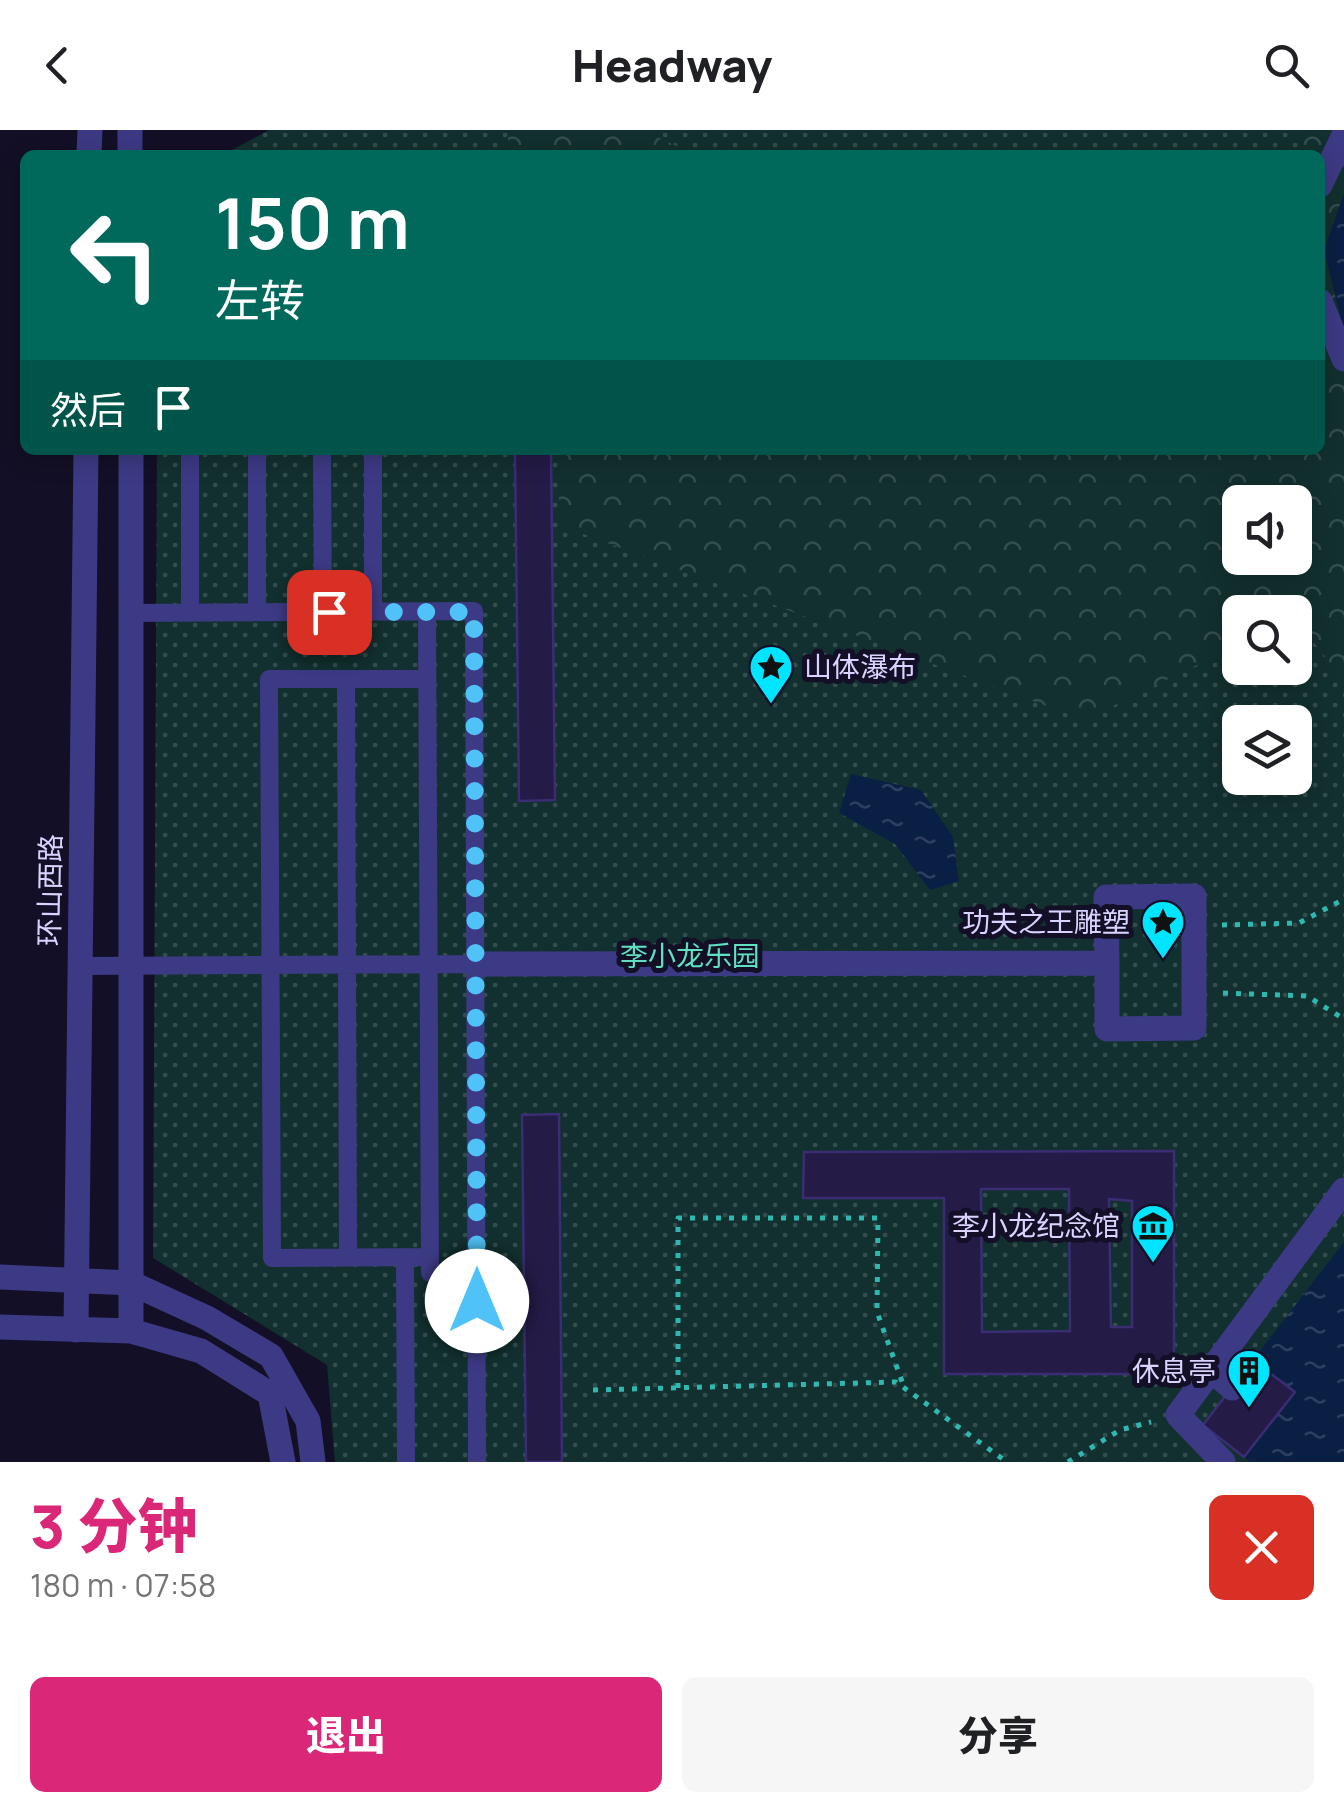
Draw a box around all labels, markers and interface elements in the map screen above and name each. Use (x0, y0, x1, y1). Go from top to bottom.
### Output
text: Headway (572, 34, 772, 96)
icon: back (30, 38, 85, 93)
icon: search (1259, 38, 1314, 93)
text: 150 m (215, 174, 410, 270)
icon: left (50, 190, 180, 320)
text: 左转 (215, 269, 305, 331)
icon: arrive (146, 380, 201, 435)
text: 然后 (50, 383, 126, 435)
map controls (1222, 485, 1312, 795)
button: sound (1222, 485, 1312, 575)
pin (287, 570, 372, 655)
icon: arrive (302, 585, 357, 640)
button: search (1222, 595, 1312, 685)
place icon: 山体瀑布 (748, 644, 794, 705)
place label: 山体瀑布 (804, 647, 916, 685)
button: layers (1222, 705, 1312, 795)
street label: 环山西路 (29, 834, 69, 946)
place icon: 功夫之王雕塑 (1140, 899, 1186, 960)
place label: 功夫之王雕塑 (962, 902, 1130, 940)
park label: 李小龙乐园 (620, 936, 760, 974)
museum icon: 李小龙纪念馆 (1130, 1203, 1176, 1264)
place label: 李小龙纪念馆 (952, 1206, 1120, 1244)
position arrow (425, 1249, 529, 1353)
building icon: 休息亭 (1226, 1348, 1272, 1409)
place label: 休息亭 (1132, 1351, 1216, 1389)
text: 3 分钟 (30, 1484, 197, 1566)
button: close (1209, 1495, 1314, 1600)
text: 180 m · 07:58 (30, 1563, 216, 1607)
button: 退出 (30, 1677, 662, 1792)
button: 分享 (682, 1677, 1314, 1792)

